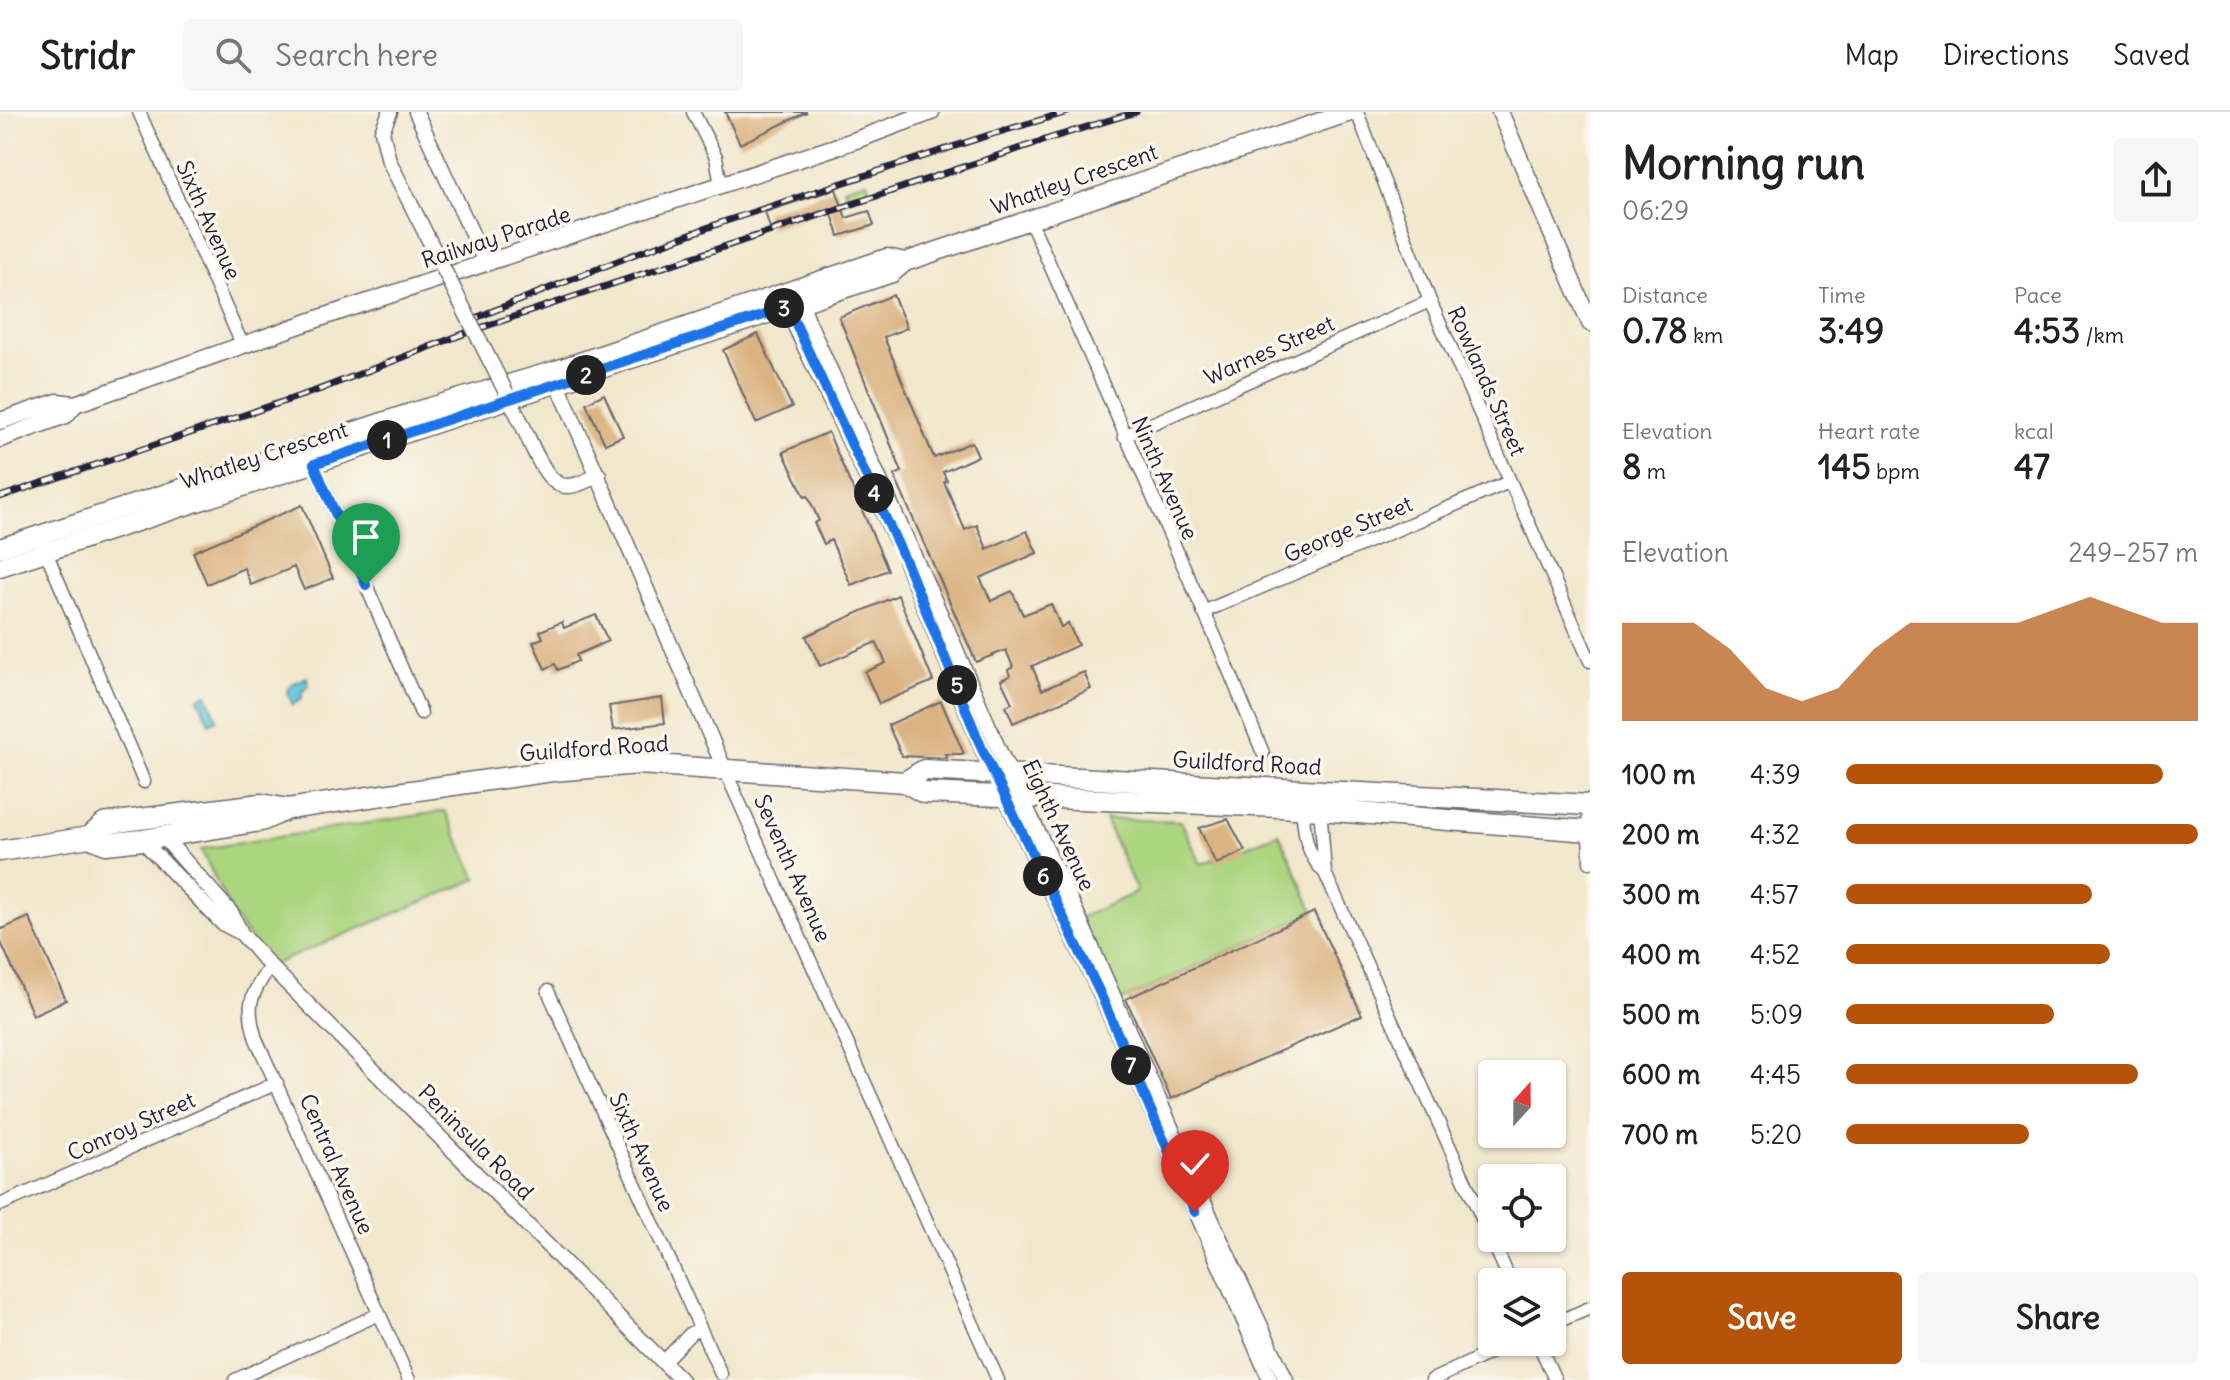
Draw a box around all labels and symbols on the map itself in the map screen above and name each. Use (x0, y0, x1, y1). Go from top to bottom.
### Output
street label: Whatley Crescent (987, 137, 1161, 221)
street label: Sixth Avenue (170, 156, 248, 284)
street label: Railway Parade (418, 200, 574, 274)
pin: 3 (764, 288, 804, 328)
street label: Rowlands Street (1442, 302, 1532, 460)
street label: Warnes Street (1200, 309, 1338, 391)
pin: 2 (566, 355, 606, 395)
street label: Ninth Avenue (1125, 412, 1205, 544)
street label: Whatley Crescent (177, 415, 351, 495)
pin: 1 (367, 420, 407, 460)
pin: 4 (854, 473, 894, 513)
street label: George Street (1280, 489, 1416, 569)
pin (332, 503, 400, 585)
pin: 5 (937, 665, 977, 705)
street label: Guildford Road (519, 729, 670, 767)
street label: Guildford Road (1172, 745, 1322, 781)
street label: Eighth Avenue (1016, 755, 1102, 895)
street label: Seventh Avenue (748, 790, 838, 946)
pin: 6 (1023, 856, 1063, 896)
pin: 7 (1111, 1045, 1151, 1085)
north arrow (1478, 1060, 1566, 1148)
street label: Peninsula Road (412, 1078, 540, 1206)
street label: Conroy Street (63, 1085, 199, 1167)
street label: Sixth Avenue (603, 1088, 681, 1216)
street label: Central Avenue (294, 1089, 380, 1239)
pin (1161, 1130, 1229, 1212)

